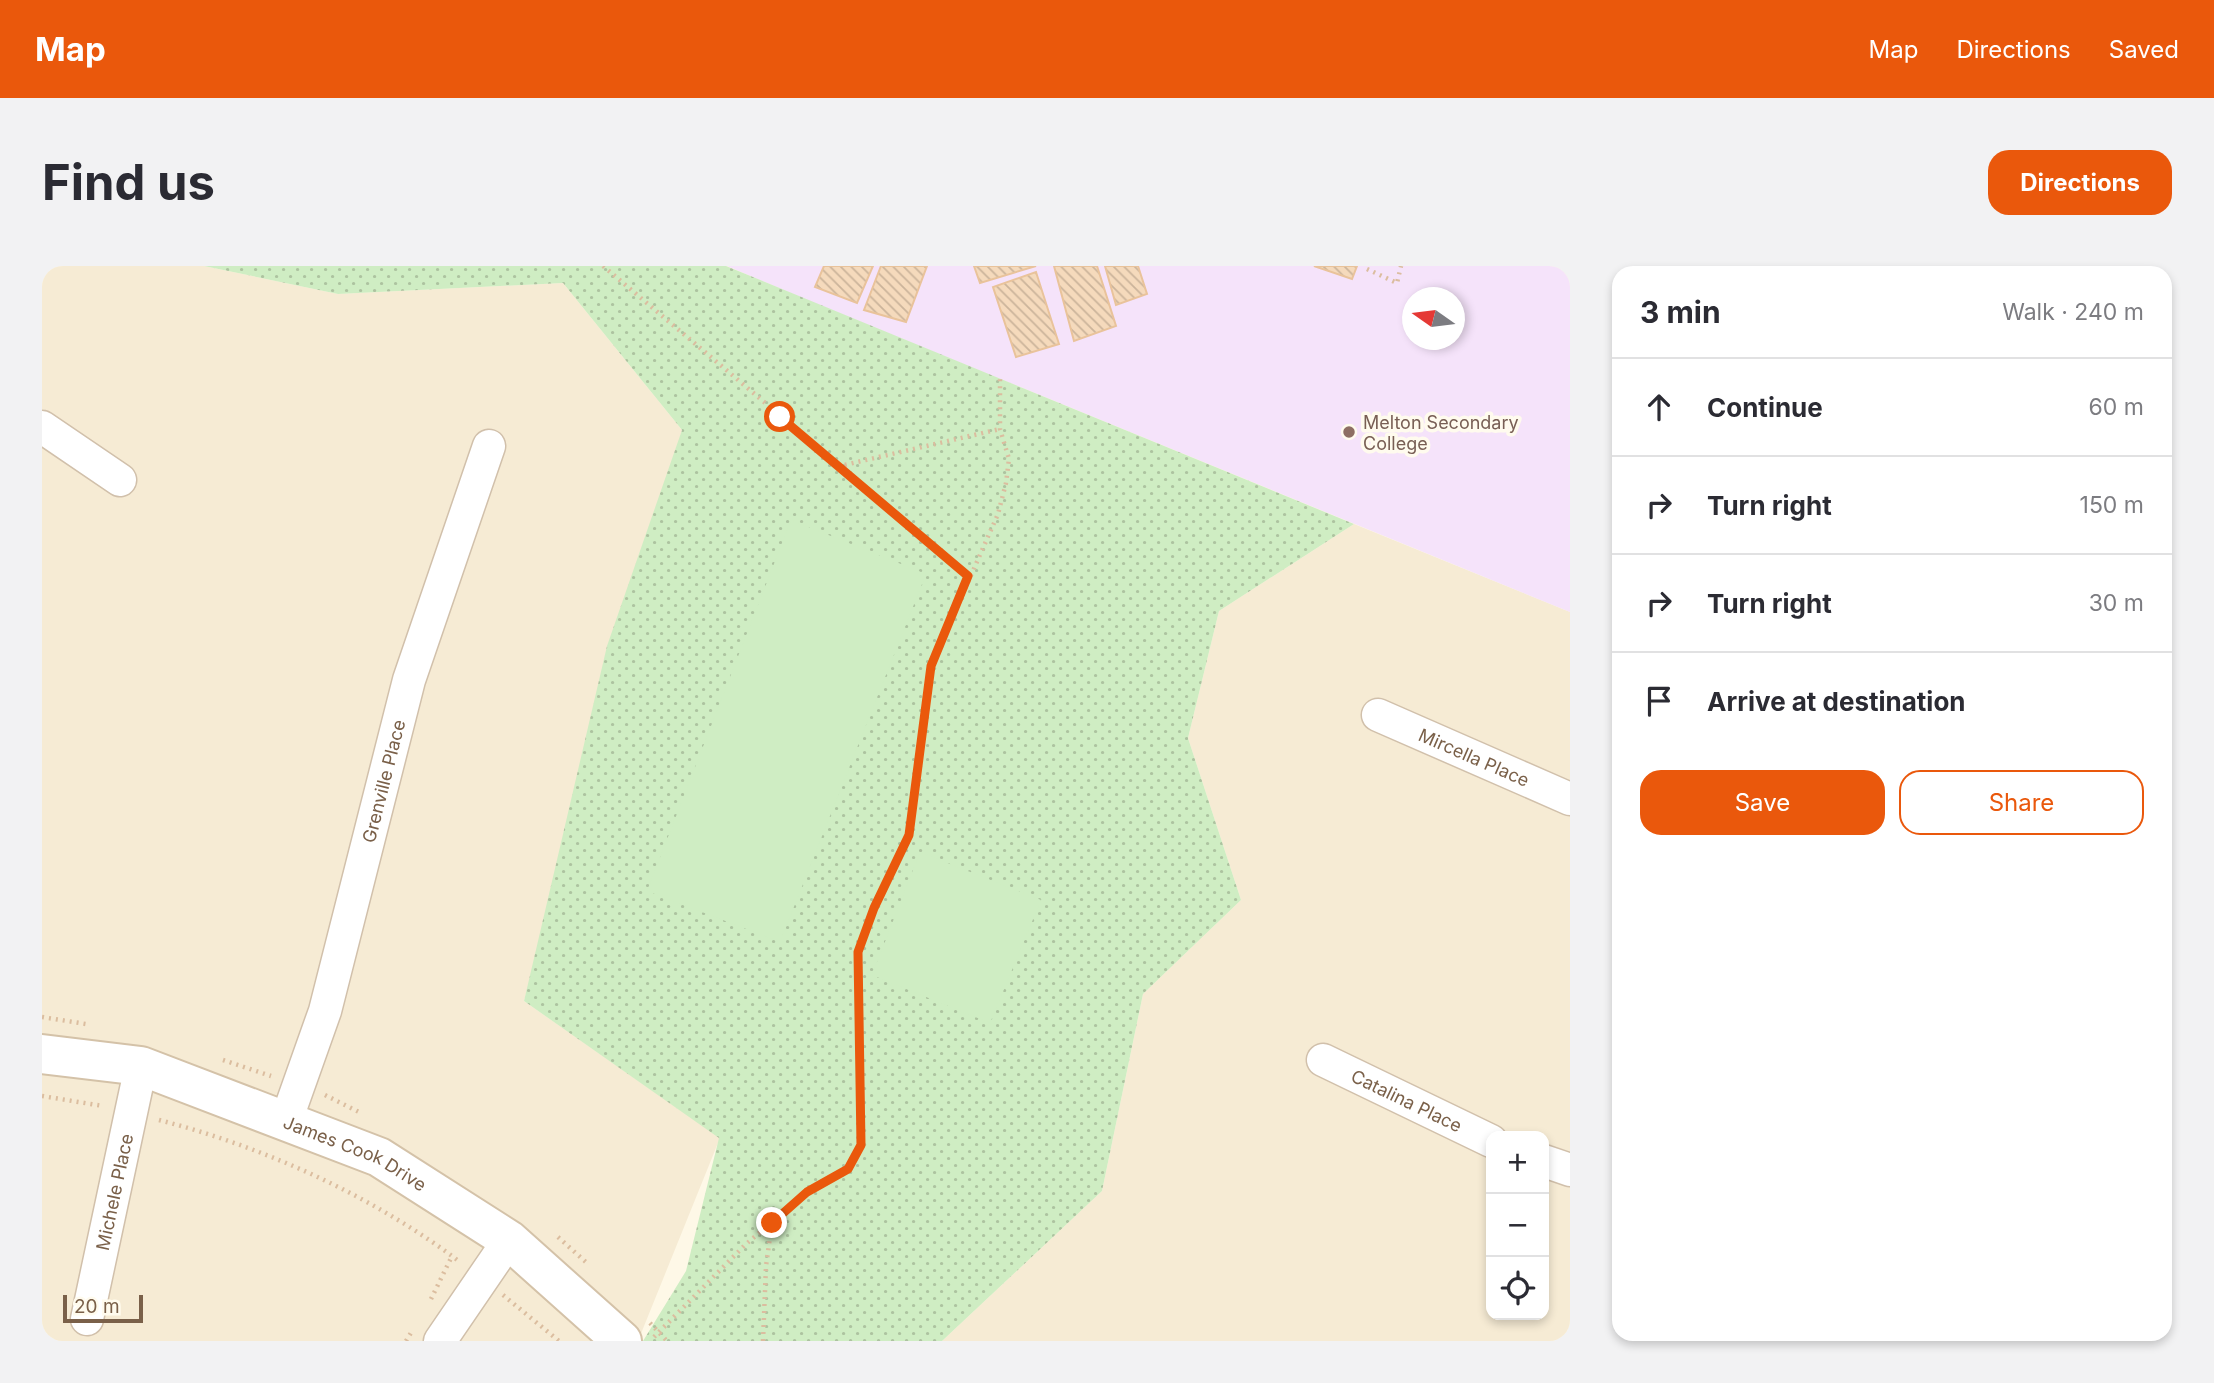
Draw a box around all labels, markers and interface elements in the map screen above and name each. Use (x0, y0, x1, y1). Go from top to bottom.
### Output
text: Map (35, 29, 106, 69)
text: Map (1869, 35, 1918, 64)
text: Directions (1956, 35, 2071, 64)
text: Saved (2109, 35, 2179, 64)
button: Directions (1988, 150, 2172, 215)
text: Find us (42, 153, 215, 212)
north arrow (1402, 287, 1465, 350)
text: 3 min (1640, 294, 1721, 330)
text: Walk · 240 m (2002, 298, 2144, 326)
icon: ahead (1640, 388, 1678, 426)
text: Continue (1707, 392, 1823, 423)
text: 60 m (2089, 393, 2144, 421)
route start (764, 401, 795, 432)
place label: Melton Secondary College (1363, 412, 1519, 454)
marker: Melton Secondary College (1341, 424, 1357, 440)
icon: right (1640, 486, 1678, 524)
text: Turn right (1707, 490, 1832, 521)
text: 150 m (2080, 491, 2144, 519)
icon: right (1640, 584, 1678, 622)
text: Turn right (1707, 588, 1832, 619)
text: 30 m (2089, 589, 2144, 617)
icon: arrive (1640, 682, 1678, 720)
text: Arrive at destination (1707, 686, 1966, 717)
street label: Grenville Place (358, 717, 409, 845)
street label: Mircella Place (1416, 724, 1533, 790)
button: Save (1640, 770, 1885, 835)
button: Share (1899, 770, 2144, 835)
street label: Catalina Place (1348, 1065, 1466, 1136)
street label: James Cook Drive (281, 1111, 430, 1195)
map controls (1486, 1131, 1549, 1320)
button: + (1486, 1131, 1549, 1194)
street label: Michele Place (91, 1132, 137, 1252)
button: − (1486, 1194, 1549, 1257)
route end (756, 1207, 787, 1238)
button: locate (1486, 1257, 1549, 1320)
scale bar (63, 1292, 144, 1324)
text: 20 m (74, 1295, 120, 1318)

